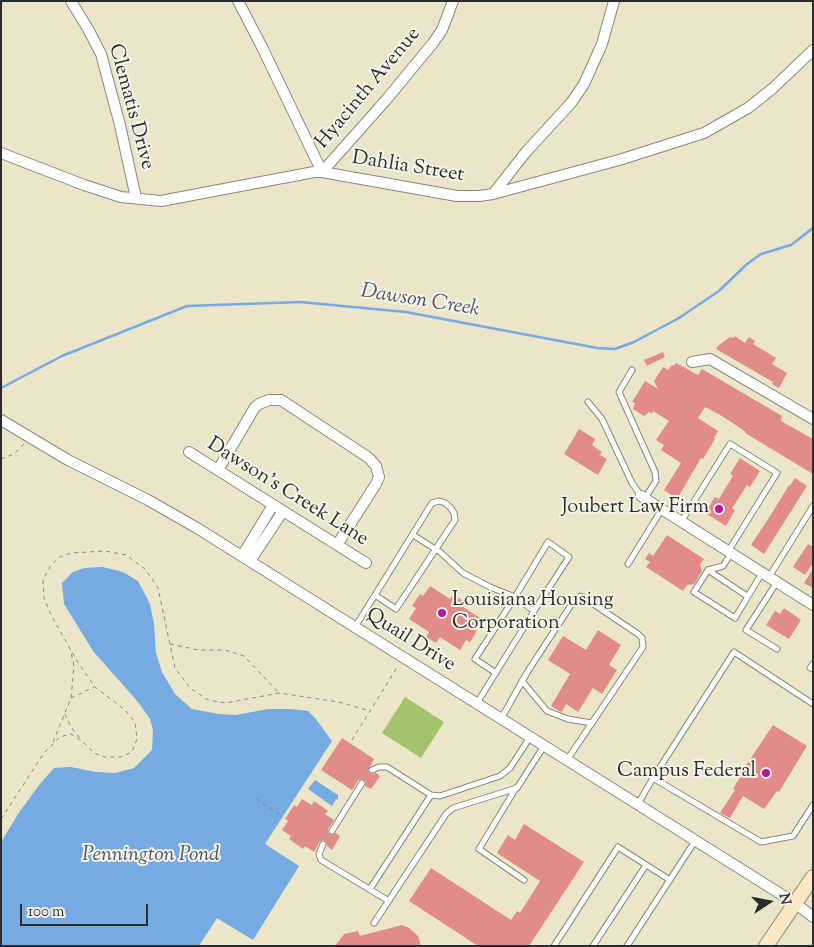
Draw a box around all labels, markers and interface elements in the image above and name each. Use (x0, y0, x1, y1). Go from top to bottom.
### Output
street label: Hyacinth Avenue (311, 24, 427, 154)
street label: Clematis Drive (102, 42, 158, 172)
street label: Dahlia Street (350, 147, 466, 189)
water label: Dawson Creek (359, 280, 481, 324)
street label: Dawson's Creek Lane (202, 434, 372, 552)
place label: Joubert Law Firm (561, 497, 709, 521)
marker: Joubert Law Firm (713, 503, 725, 515)
place label: Louisiana Housing Corporation (452, 590, 613, 637)
street label: Quail Drive (361, 604, 459, 678)
marker: Louisiana Housing Corporation (436, 607, 448, 619)
place label: Campus Federal (617, 761, 756, 785)
marker: Campus Federal (760, 767, 772, 779)
water label: Pennington Pond (82, 843, 220, 869)
north arrow (744, 877, 794, 927)
text: N (773, 892, 795, 907)
scale bar (22, 894, 150, 926)
text: 100 m (28, 902, 64, 923)

